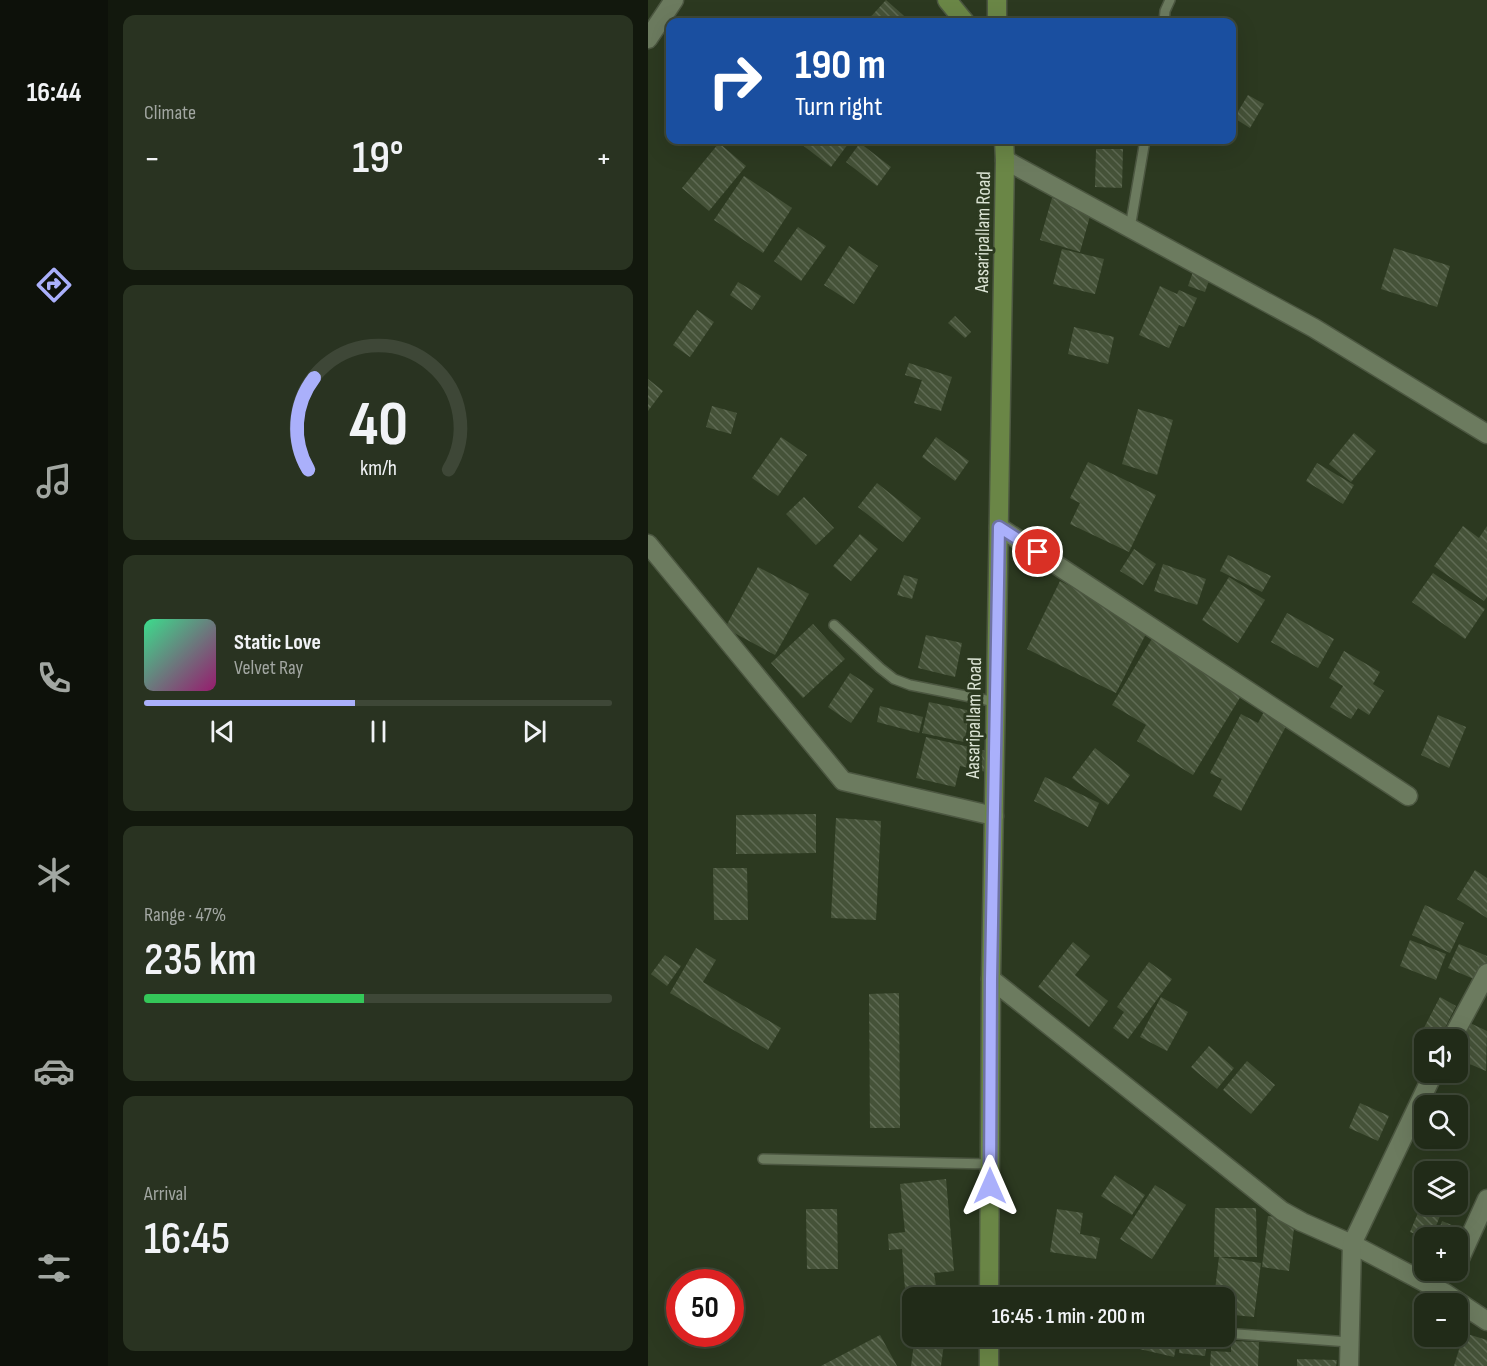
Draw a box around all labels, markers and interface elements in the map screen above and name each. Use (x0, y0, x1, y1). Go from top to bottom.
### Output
text: 190 m (795, 40, 886, 91)
icon: right (696, 42, 774, 120)
text: 16:44 (27, 77, 81, 109)
text: Turn right (795, 91, 882, 123)
text: Climate (144, 101, 196, 125)
text: 19° (352, 131, 404, 186)
text: − (144, 139, 160, 179)
text: + (596, 139, 612, 179)
street label: Aasaripallam Road (970, 171, 996, 294)
icon: directions (33, 264, 75, 306)
text: 40 (349, 388, 407, 463)
text: km/h (359, 456, 397, 481)
icon: music (33, 460, 75, 502)
pin (1012, 526, 1063, 577)
icon: arrive (1021, 535, 1054, 568)
text: Static Love (234, 629, 321, 656)
text: Velvet Ray (234, 656, 303, 680)
icon: phone (33, 657, 75, 699)
street label: Aasaripallam Road (961, 657, 987, 780)
icon: previous (206, 715, 239, 748)
icon: pause (362, 715, 395, 748)
icon: next (518, 715, 551, 748)
icon: climate (33, 854, 75, 896)
text: Range · 47% (144, 903, 226, 927)
text: 235 km (144, 933, 257, 988)
map controls (1414, 1029, 1468, 1347)
button: sound (1414, 1029, 1468, 1083)
icon: car (33, 1050, 75, 1092)
button: search (1414, 1095, 1468, 1149)
position arrow (958, 1154, 1022, 1218)
button: layers (1414, 1161, 1468, 1215)
text: Arrival (144, 1182, 187, 1206)
text: 16:45 (144, 1212, 230, 1267)
button: + (1414, 1227, 1468, 1281)
icon: filters (33, 1247, 75, 1289)
speed limit sign: 50 (666, 1269, 744, 1347)
button: − (1414, 1293, 1468, 1347)
text: 16:45 · 1 min · 200 m (992, 1303, 1145, 1330)

